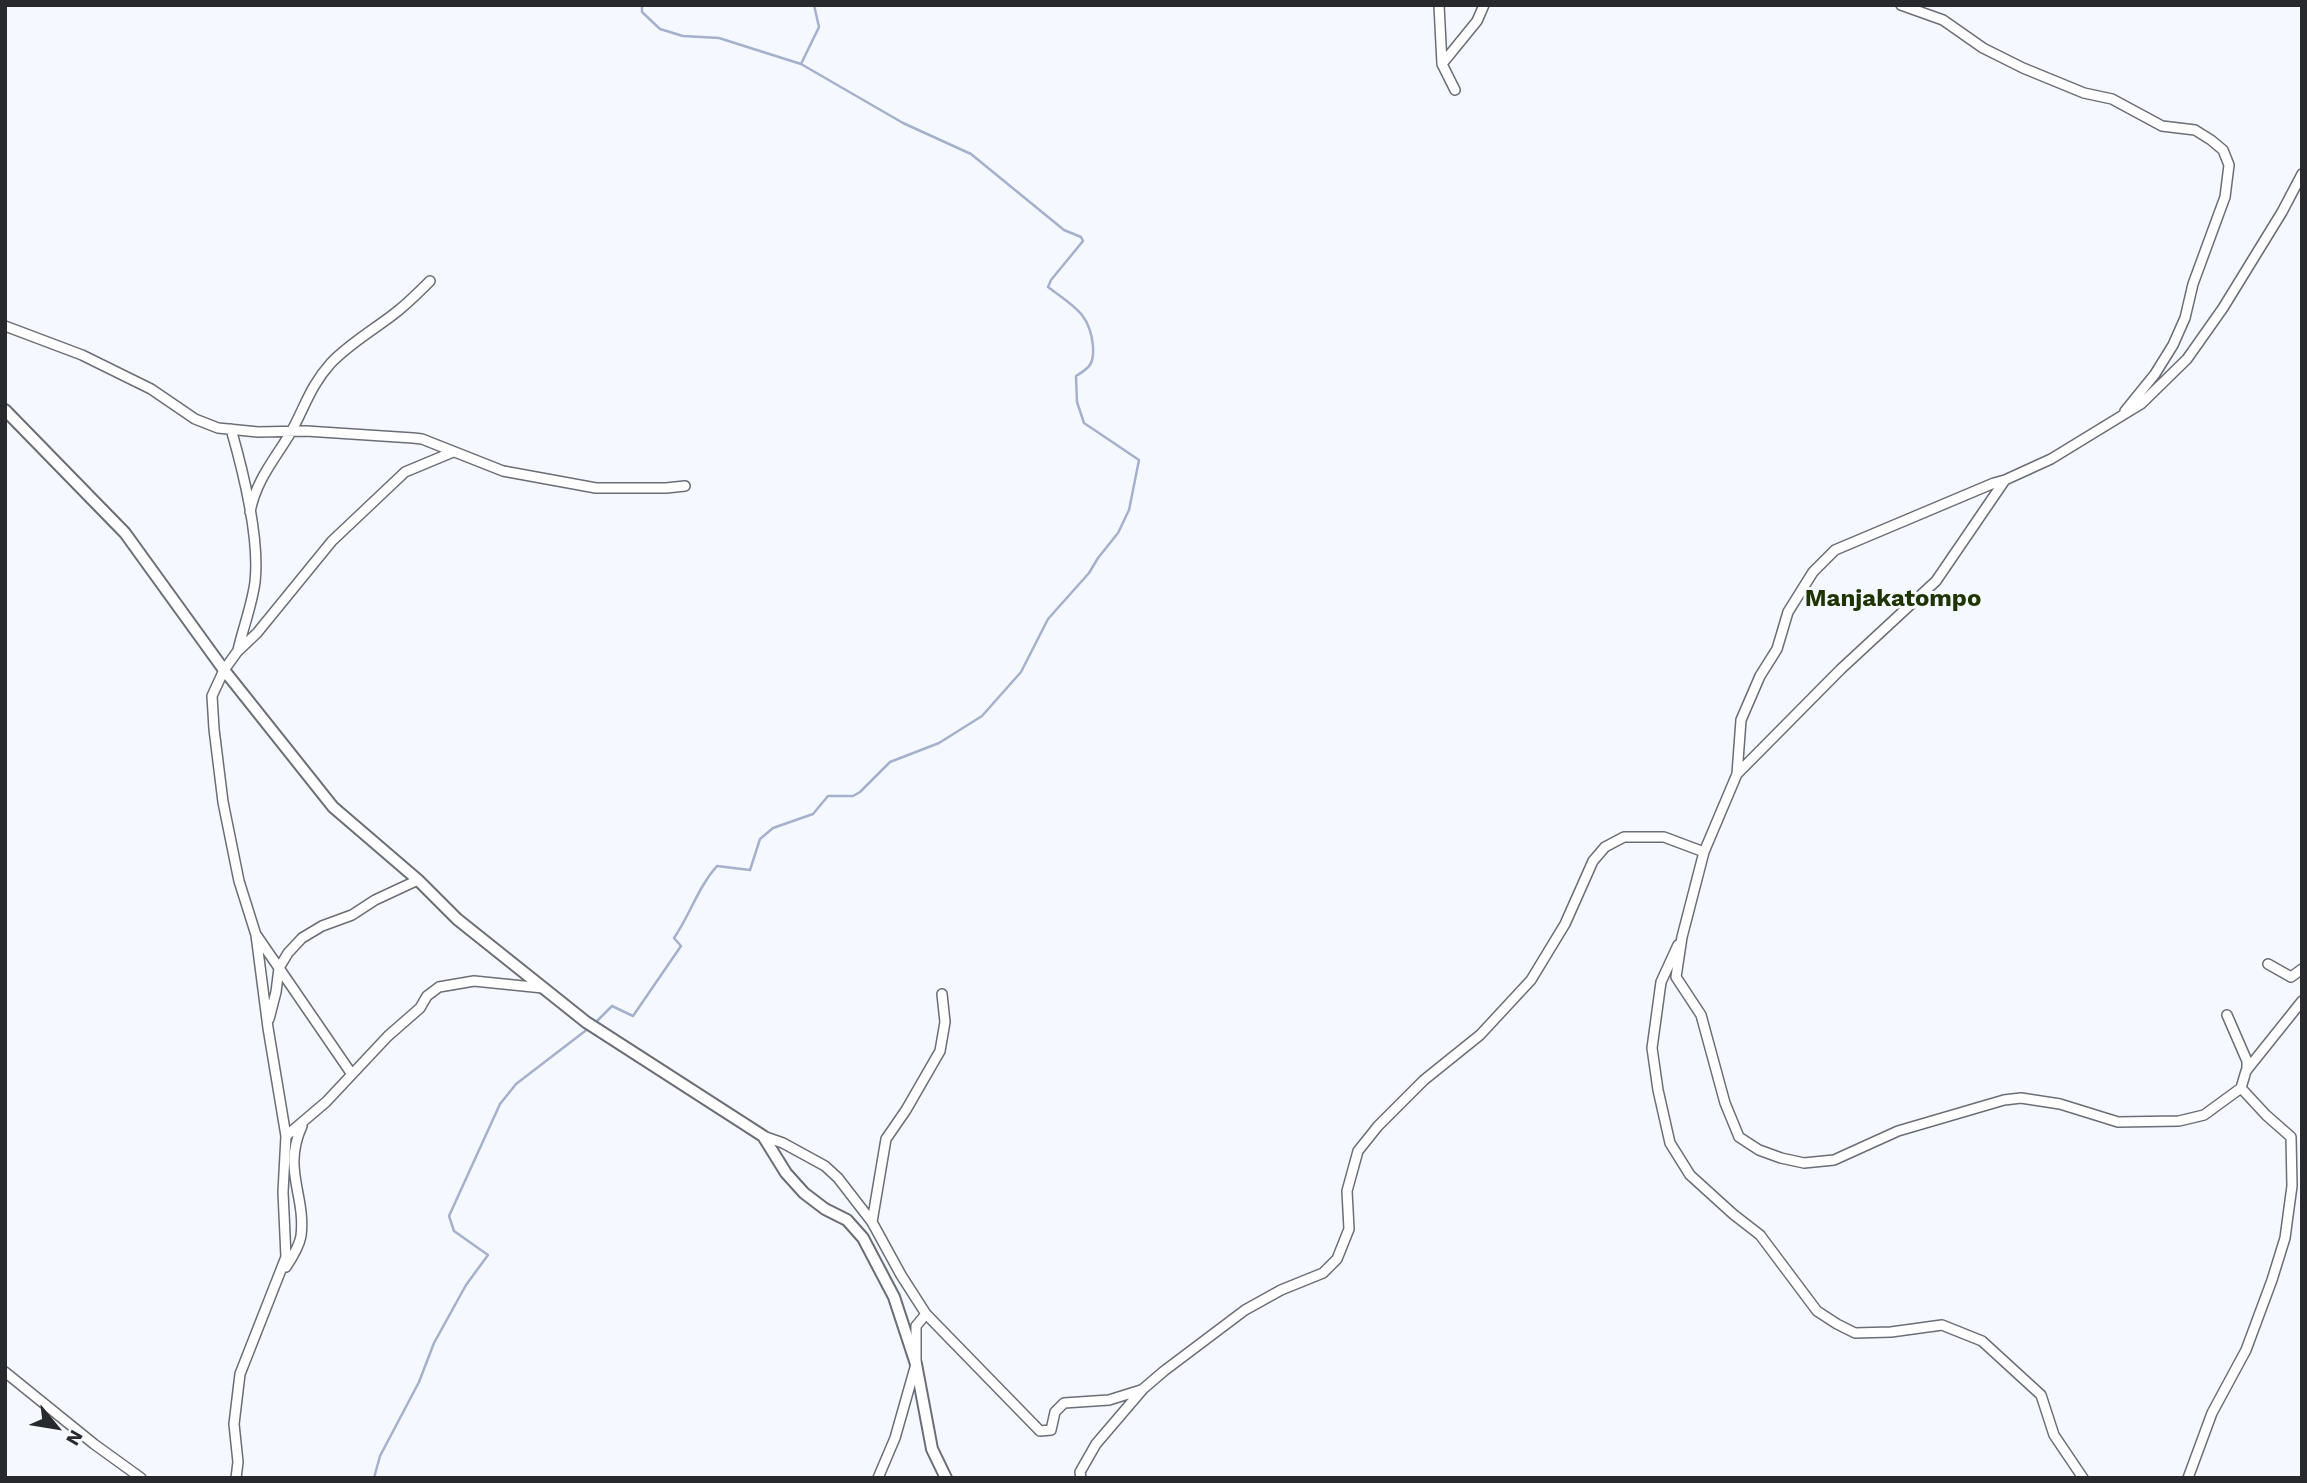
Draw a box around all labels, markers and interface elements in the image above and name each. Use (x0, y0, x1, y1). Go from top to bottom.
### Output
district label: Manjakatompo (1805, 585, 1981, 613)
north arrow (21, 1392, 91, 1462)
text: N (61, 1426, 88, 1450)

